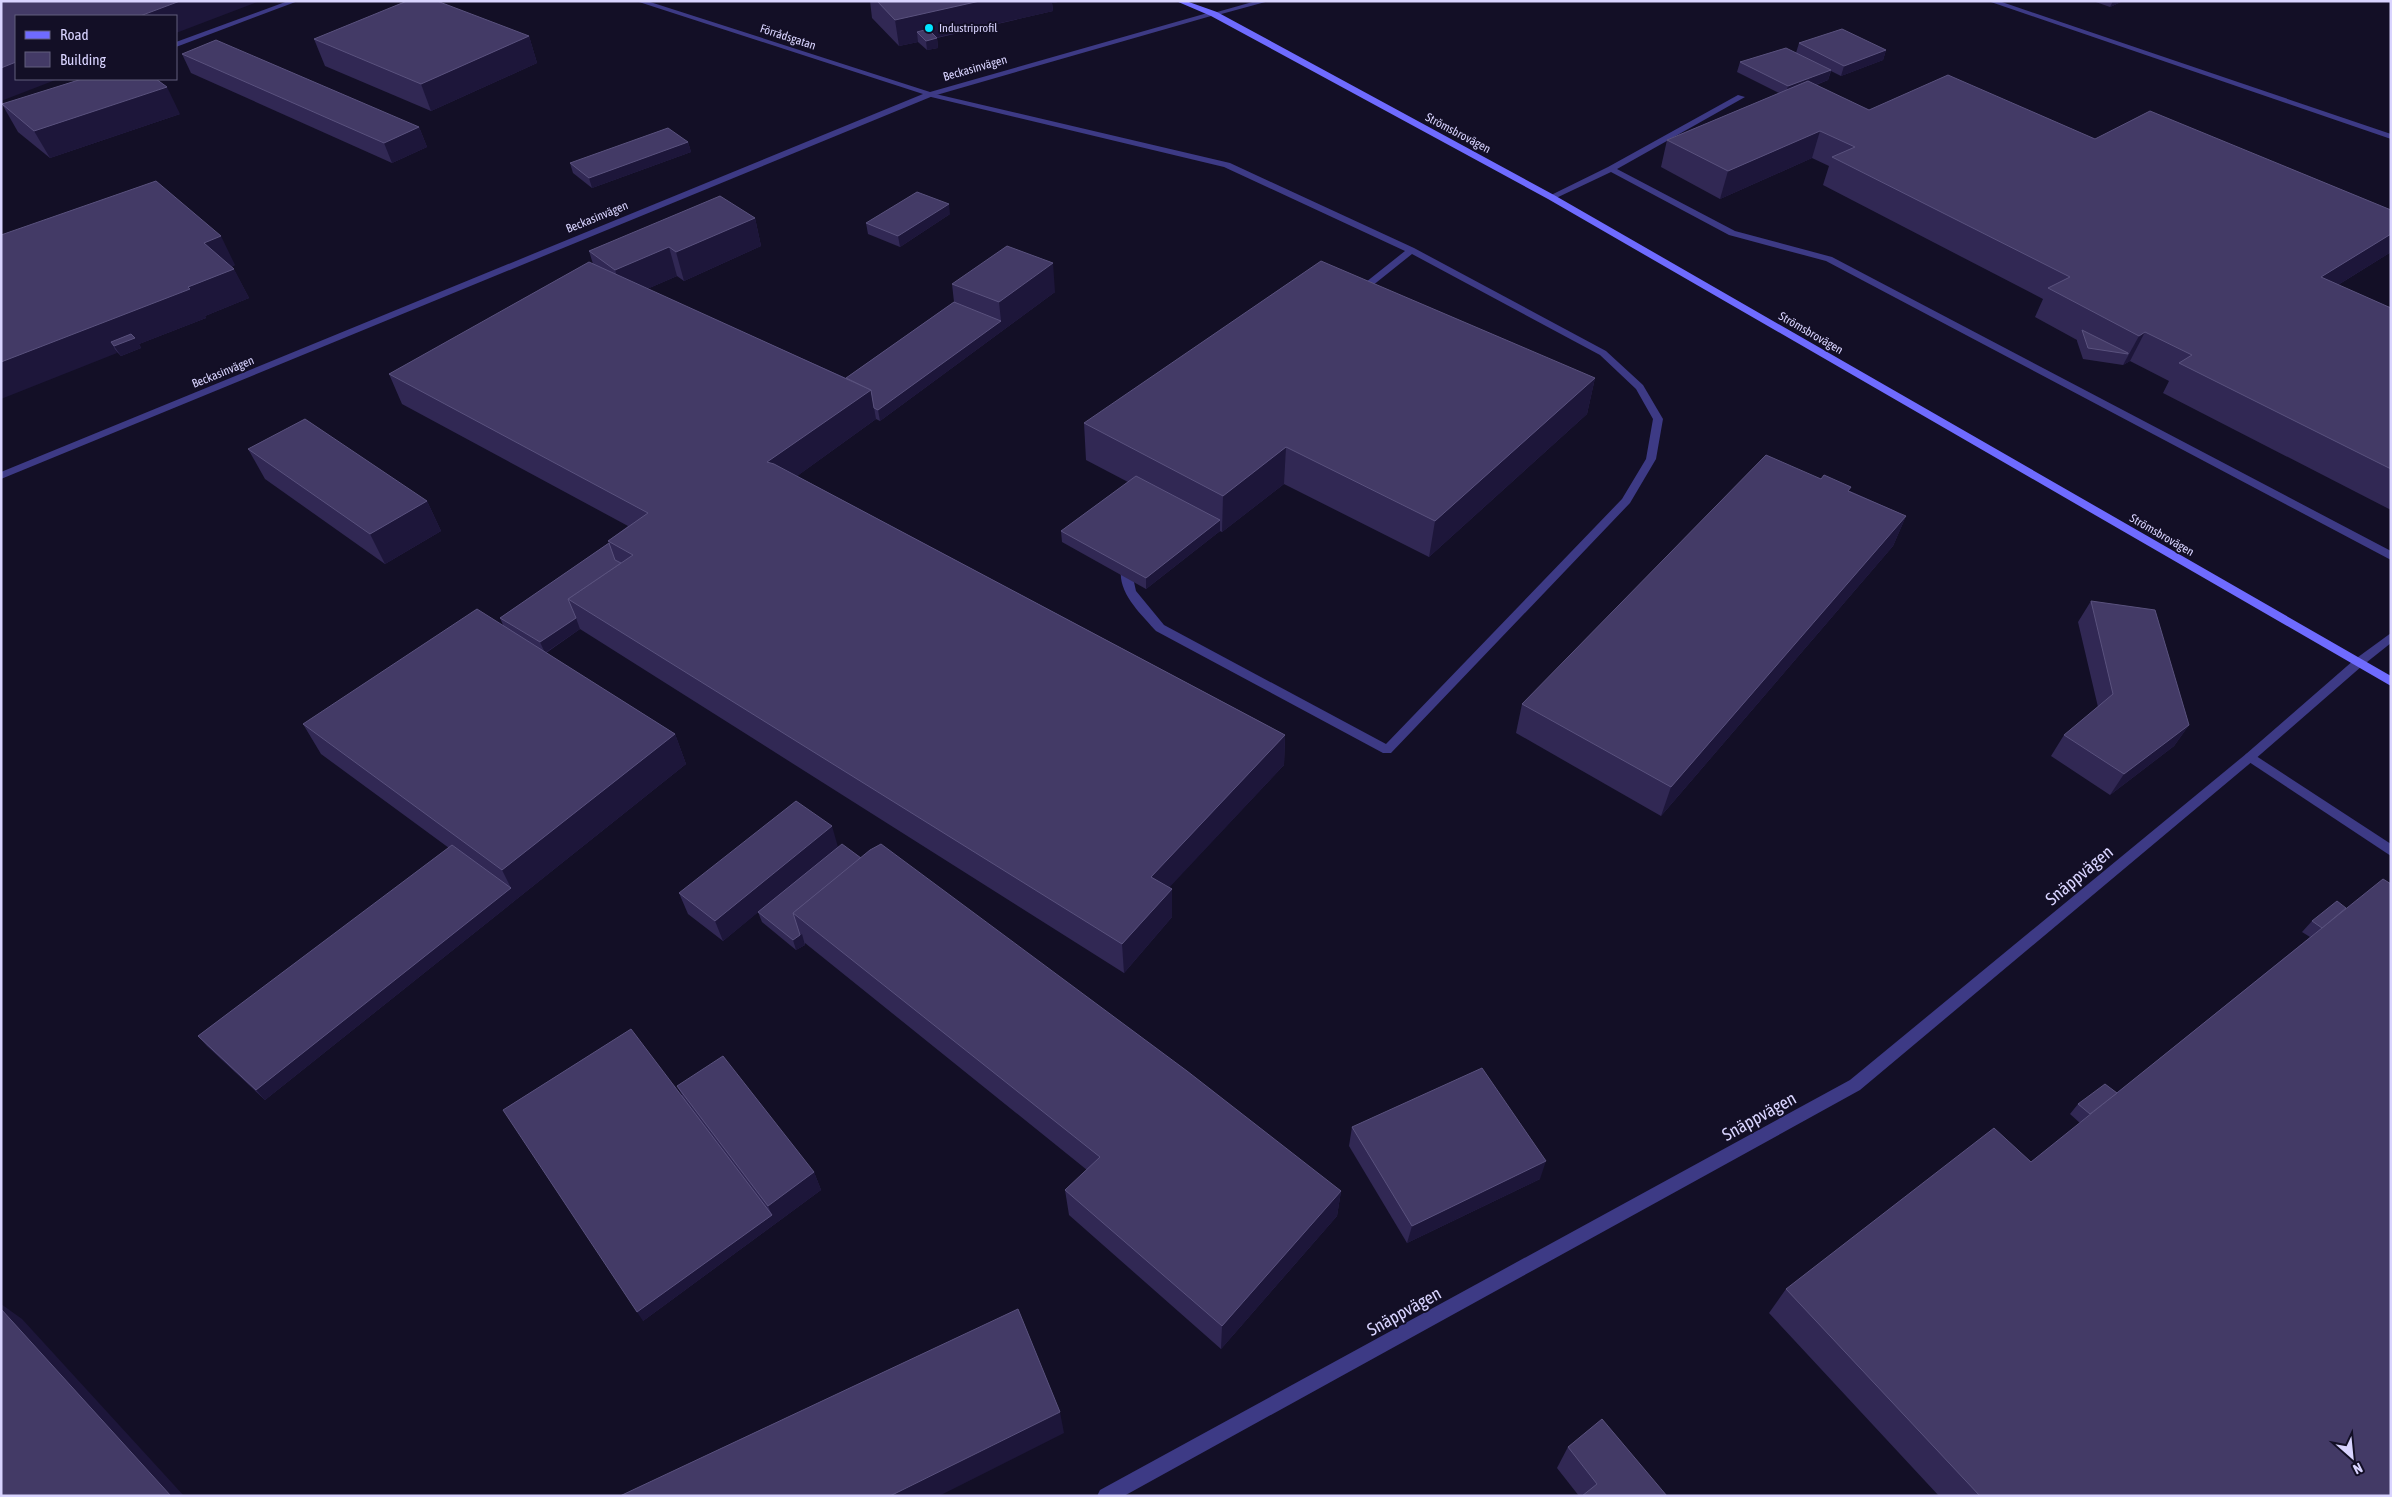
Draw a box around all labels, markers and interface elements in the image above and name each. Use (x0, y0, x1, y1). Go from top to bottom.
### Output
legend (15, 15, 178, 80)
street label: Förrådsgatan (758, 21, 818, 53)
place label: Industriprofil (939, 21, 998, 35)
marker: Industriprofil (923, 22, 935, 34)
text: Road (60, 26, 89, 43)
text: Building (60, 51, 106, 68)
street label: Beckasinvägen (941, 52, 1009, 84)
street label: Strömsbrovägen (1423, 110, 1493, 156)
street label: Beckasinvägen (564, 198, 630, 236)
street label: Strömsbrovägen (1776, 309, 1846, 357)
street label: Beckasinvägen (190, 353, 256, 391)
street label: Strömsbrovägen (2127, 511, 2197, 559)
street label: Snäppvägen (2041, 841, 2117, 909)
street label: Snäppvägen (1718, 1087, 1800, 1145)
street label: Snäppvägen (1363, 1282, 1445, 1340)
north arrow (2327, 1432, 2377, 1482)
text: N (2351, 1460, 2365, 1478)

